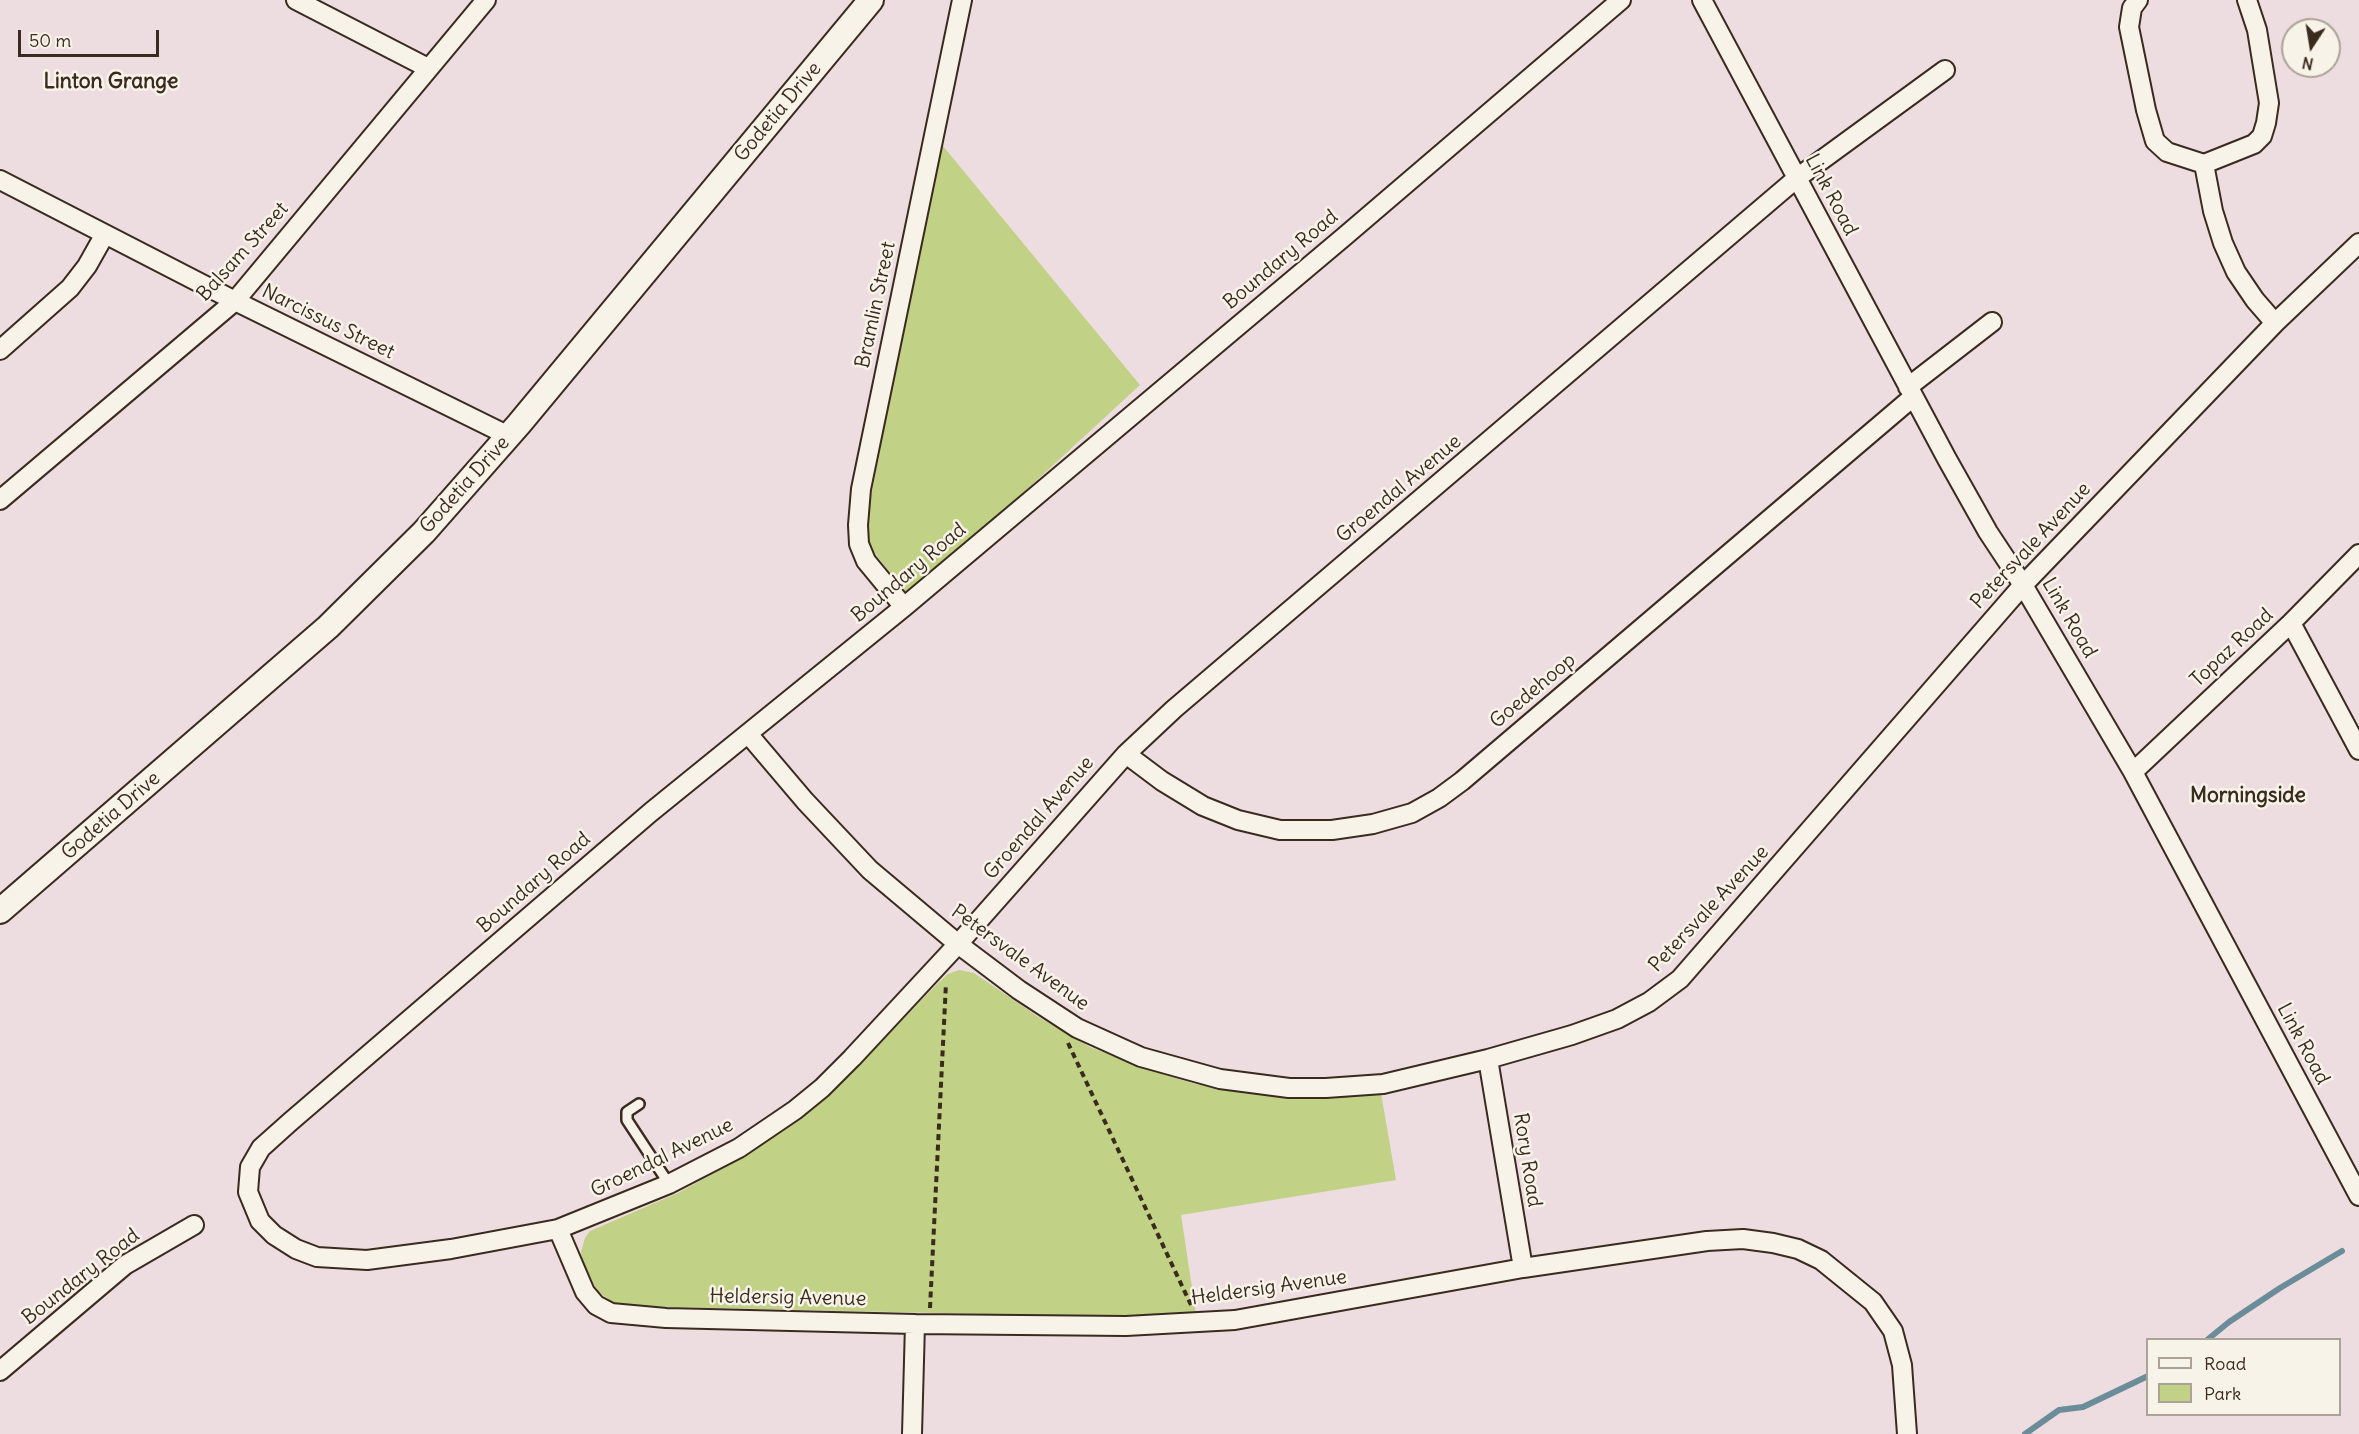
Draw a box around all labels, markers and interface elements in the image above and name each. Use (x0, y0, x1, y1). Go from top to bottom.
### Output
scale bar (21, 18, 162, 56)
north arrow (2281, 18, 2341, 78)
text: 50 m (29, 29, 71, 52)
text: N (2300, 53, 2315, 75)
street label: Godetia Drive (729, 57, 827, 167)
district label: Linton Grange (44, 69, 178, 95)
street label: Link Road (1800, 150, 1862, 240)
street label: Balsam Street (192, 197, 294, 307)
street label: Boundary Road (1219, 205, 1343, 315)
street label: Bramlin Street (851, 240, 901, 370)
street label: Narcissus Street (258, 279, 398, 365)
street label: Groendal Avenue (1332, 430, 1466, 548)
street label: Godetia Drive (415, 431, 515, 539)
street label: Petersvale Avenue (1966, 478, 2096, 614)
street label: Boundary Road (847, 518, 971, 628)
street label: Link Road (2036, 574, 2102, 662)
street label: Topaz Road (2186, 604, 2278, 692)
street label: Goedehoop (1485, 648, 1581, 734)
street label: Groendal Avenue (979, 751, 1099, 885)
street label: Godetia Drive (57, 767, 165, 865)
district label: Morningside (2190, 783, 2306, 809)
street label: Boundary Road (473, 827, 595, 939)
street label: Petersvale Avenue (1644, 841, 1774, 977)
street label: Petersvale Avenue (946, 900, 1094, 1016)
street label: Link Road (2272, 999, 2334, 1089)
street label: Rory Road (1508, 1111, 1546, 1209)
street label: Groendal Avenue (587, 1113, 737, 1203)
street label: Boundary Road (18, 1224, 144, 1330)
street label: Heldersig Avenue (1190, 1265, 1348, 1311)
street label: Heldersig Avenue (709, 1285, 867, 1311)
legend (2146, 1338, 2341, 1416)
text: Road (2204, 1352, 2246, 1375)
text: Park (2204, 1382, 2241, 1405)

